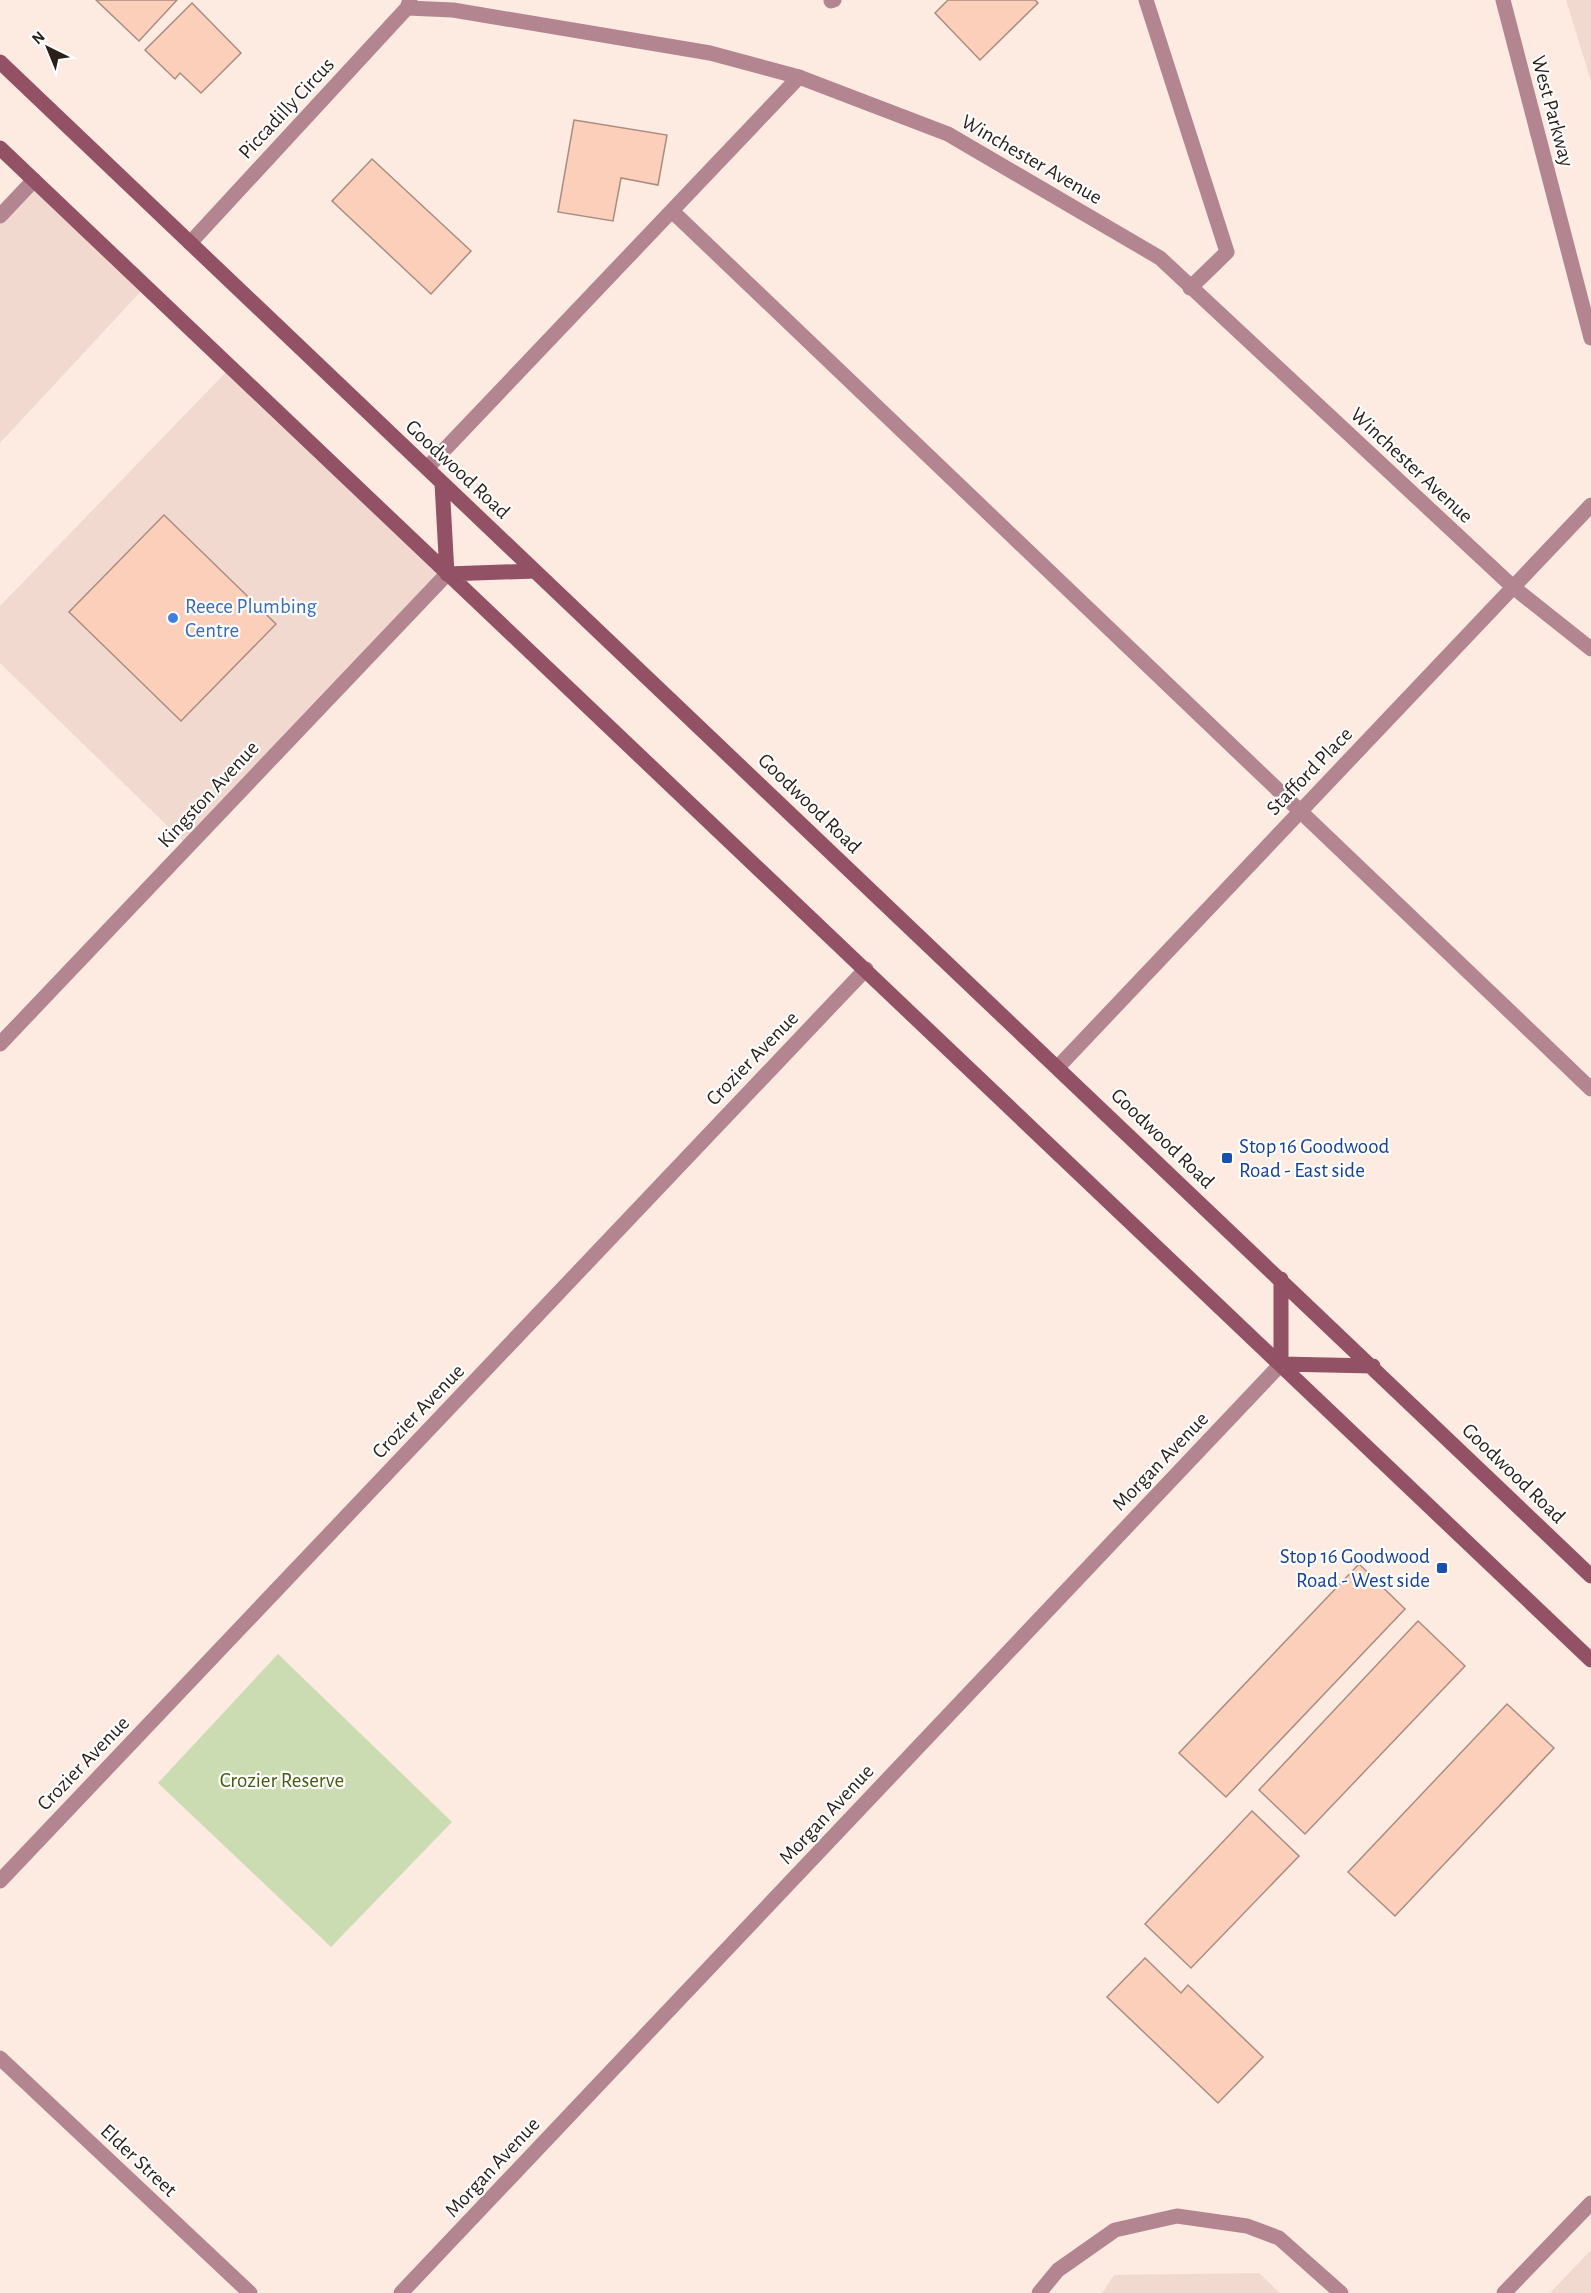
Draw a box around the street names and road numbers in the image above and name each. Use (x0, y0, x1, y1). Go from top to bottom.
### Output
street label: West Parkway (1528, 53, 1577, 169)
street label: Piccadilly Circus (234, 54, 338, 163)
street label: Winchester Avenue (958, 111, 1106, 208)
street label: Winchester Avenue (1346, 404, 1477, 527)
street label: Goodwood Road (401, 416, 514, 523)
street label: Stafford Place (1262, 723, 1356, 819)
street label: Kingston Avenue (154, 737, 263, 852)
street label: Goodwood Road (754, 749, 865, 858)
street label: Crozier Avenue (702, 1007, 802, 1110)
street label: Goodwood Road (1107, 1084, 1218, 1193)
street label: Crozier Avenue (368, 1360, 468, 1463)
street label: Morgan Avenue (1108, 1408, 1212, 1515)
street label: Goodwood Road (1458, 1419, 1569, 1528)
street label: Crozier Avenue (33, 1712, 133, 1815)
street label: Morgan Avenue (775, 1760, 878, 1868)
street label: Morgan Avenue (441, 2113, 544, 2221)
street label: Elder Street (97, 2120, 181, 2201)

